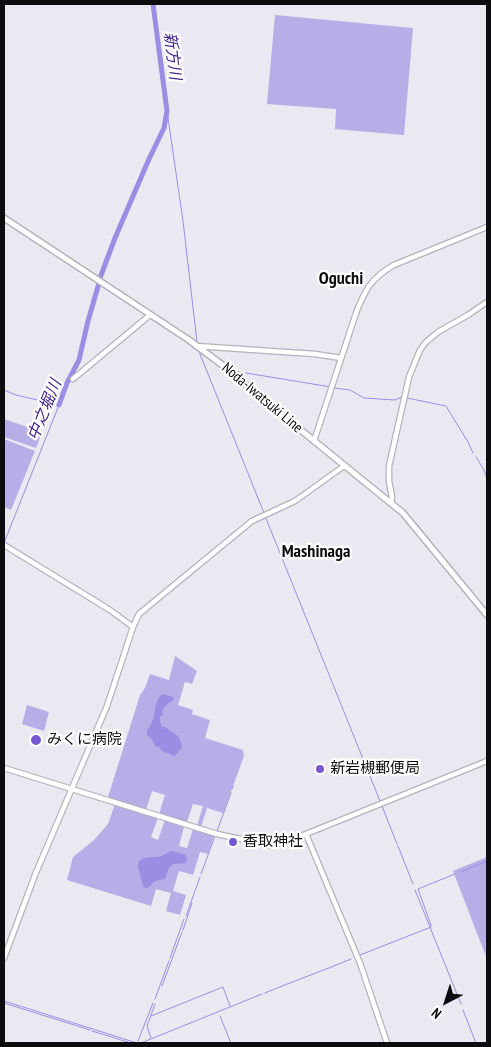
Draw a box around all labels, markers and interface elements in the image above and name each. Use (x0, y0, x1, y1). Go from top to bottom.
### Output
water label: 新方川 (160, 31, 184, 81)
district label: Oguchi (319, 268, 363, 290)
street label: Noda-Iwatsuki Line (218, 359, 306, 437)
water label: 中之堀川 (24, 377, 66, 443)
district label: Mashinaga (282, 541, 350, 563)
place label: みくに病院 (47, 731, 122, 749)
marker: みくに病院 (29, 733, 43, 747)
place label: 新岩槻郵便局 (330, 760, 420, 778)
marker: 新岩槻郵便局 (314, 763, 326, 775)
place label: 香取神社 (243, 833, 303, 851)
marker: 香取神社 (227, 836, 239, 848)
north arrow (421, 977, 471, 1027)
text: N (428, 1004, 445, 1023)

